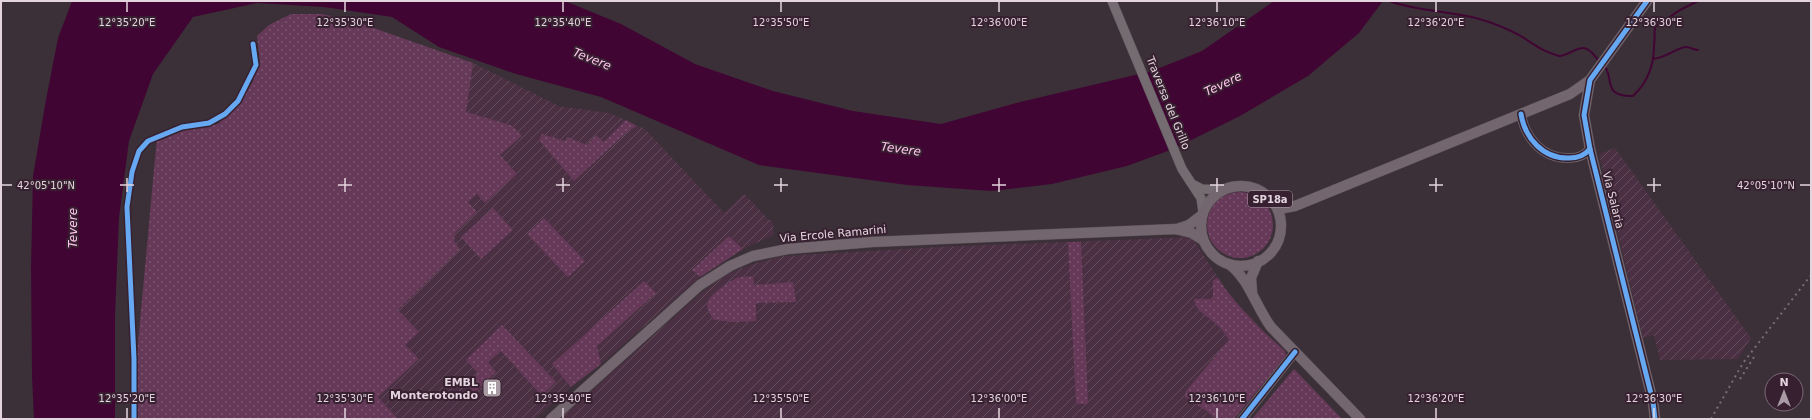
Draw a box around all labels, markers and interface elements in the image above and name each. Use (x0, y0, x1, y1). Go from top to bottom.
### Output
text: 12°35'20"E (99, 17, 155, 28)
text: 12°35'30"E (317, 17, 373, 28)
text: 12°35'40"E (535, 17, 591, 28)
text: 12°35'50"E (753, 17, 809, 28)
text: 12°36'00"E (971, 17, 1027, 28)
text: 12°36'10"E (1189, 17, 1245, 28)
text: 12°36'20"E (1408, 17, 1464, 28)
text: 12°36'30"E (1626, 17, 1682, 28)
water label: Tevere (571, 45, 613, 73)
street label: Traversa del Grillo (1143, 54, 1193, 152)
water label: Tevere (1202, 69, 1244, 99)
water label: Tevere (880, 139, 922, 159)
street label: Via Salaria (1600, 170, 1626, 230)
text: 42°05'10"N (17, 180, 75, 191)
text: 42°05'10"N (1737, 180, 1795, 191)
road number: SP18a (1248, 191, 1292, 207)
water label: Tevere (66, 208, 80, 248)
street label: Via Ercole Ramarini (779, 223, 887, 245)
north arrow (1764, 372, 1804, 412)
place label: EMBL Monterotondo (390, 376, 478, 402)
text: N (1779, 376, 1789, 389)
building icon: EMBL Monterotondo (481, 377, 503, 399)
text: 12°35'20"E (99, 393, 155, 404)
text: 12°35'30"E (317, 393, 373, 404)
text: 12°35'40"E (535, 393, 591, 404)
text: 12°35'50"E (753, 393, 809, 404)
text: 12°36'00"E (971, 393, 1027, 404)
text: 12°36'10"E (1189, 393, 1245, 404)
text: 12°36'20"E (1408, 393, 1464, 404)
text: 12°36'30"E (1626, 393, 1682, 404)

